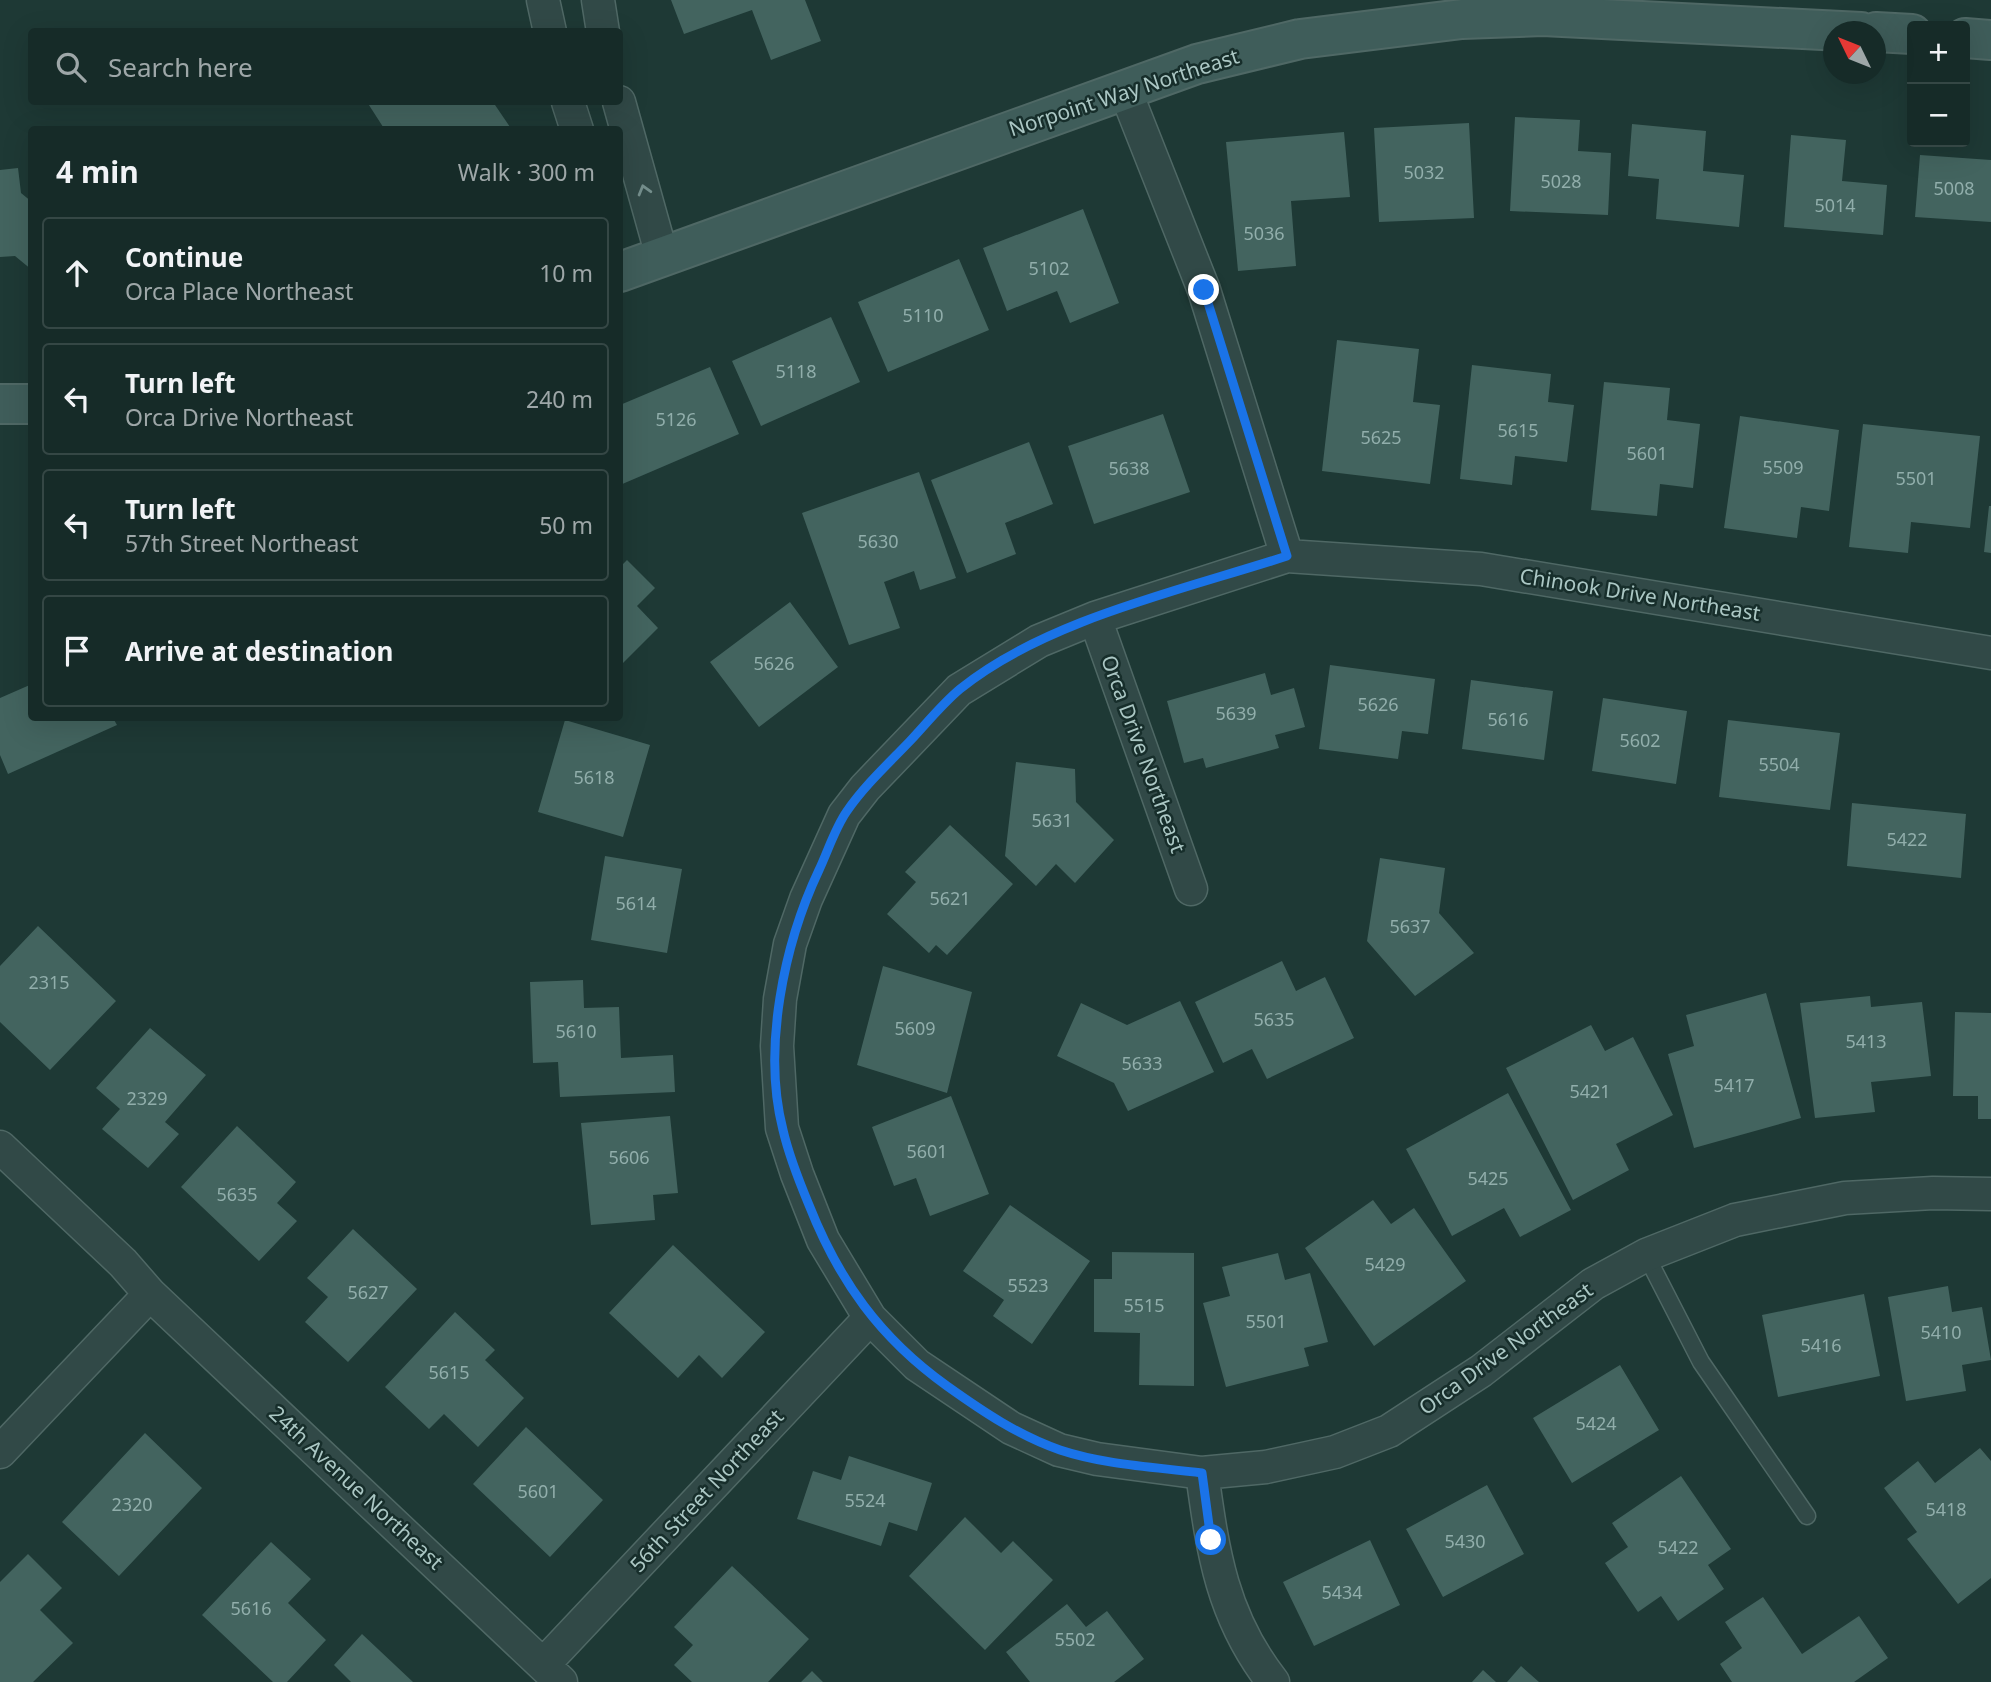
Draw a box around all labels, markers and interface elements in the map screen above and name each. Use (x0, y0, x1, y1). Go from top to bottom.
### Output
north arrow (1823, 21, 1886, 84)
map controls (1907, 21, 1970, 147)
button: + (1907, 21, 1970, 84)
search box (28, 28, 623, 105)
street label: Norpoint Way Northeast (1005, 41, 1243, 143)
icon: search (52, 48, 90, 86)
text: Search here (108, 49, 253, 85)
button: − (1907, 84, 1970, 147)
text: 4 min (56, 151, 139, 192)
text: Walk · 300 m (458, 156, 595, 188)
house number: 5032 (1403, 160, 1445, 184)
house number: 5028 (1540, 169, 1582, 193)
house number: 5008 (1933, 176, 1975, 200)
one-way arrow (638, 184, 652, 196)
house number: 5014 (1814, 193, 1856, 217)
house number: 5036 (1243, 221, 1285, 245)
text: Continue (125, 239, 243, 275)
icon: ahead (58, 254, 96, 292)
house number: 5102 (1028, 256, 1070, 280)
text: 10 m (539, 257, 593, 289)
route end (1188, 274, 1219, 305)
text: Orca Place Northeast (125, 275, 353, 307)
house number: 5110 (902, 303, 944, 327)
house number: 5118 (775, 359, 817, 383)
text: Turn left (125, 365, 236, 401)
icon: left (58, 380, 96, 418)
text: 240 m (526, 383, 593, 415)
text: Orca Drive Northeast (125, 401, 353, 433)
house number: 5126 (655, 407, 697, 431)
house number: 5615 (1497, 418, 1539, 442)
house number: 5625 (1360, 425, 1402, 449)
house number: 5601 (1626, 441, 1668, 465)
house number: 5509 (1762, 455, 1804, 479)
house number: 5638 (1108, 456, 1150, 480)
house number: 5501 (1895, 466, 1937, 490)
text: Turn left (125, 491, 236, 527)
icon: left (58, 506, 96, 544)
text: 50 m (539, 509, 593, 541)
text: 57th Street Northeast (125, 527, 359, 559)
house number: 5630 (857, 529, 899, 553)
street label: Chinook Drive Northeast (1518, 561, 1763, 627)
icon: arrive (58, 632, 96, 670)
text: Arrive at destination (125, 633, 394, 669)
house number: 5626 (753, 651, 795, 675)
street label: Orca Drive Northeast (1095, 651, 1193, 857)
house number: 5626 (1357, 692, 1399, 716)
house number: 5639 (1215, 701, 1257, 725)
house number: 5616 (1487, 707, 1529, 731)
house number: 5602 (1619, 728, 1661, 752)
house number: 5504 (1758, 752, 1800, 776)
house number: 5618 (573, 765, 615, 789)
house number: 5631 (1031, 808, 1073, 832)
house number: 5422 (1886, 827, 1928, 851)
house number: 5621 (929, 886, 971, 910)
house number: 5614 (615, 891, 657, 915)
house number: 5637 (1389, 914, 1431, 938)
house number: 2315 (28, 970, 70, 994)
house number: 5635 (1253, 1007, 1295, 1031)
house number: 5609 (894, 1016, 936, 1040)
house number: 5610 (555, 1019, 597, 1043)
house number: 5413 (1845, 1029, 1887, 1053)
house number: 5633 (1121, 1051, 1163, 1075)
house number: 5417 (1713, 1073, 1755, 1097)
house number: 5421 (1569, 1079, 1611, 1103)
house number: 2329 (126, 1086, 168, 1110)
house number: 5601 (906, 1139, 948, 1163)
house number: 5606 (608, 1145, 650, 1169)
house number: 5425 (1467, 1166, 1509, 1190)
house number: 5635 (216, 1182, 258, 1206)
house number: 5429 (1364, 1252, 1406, 1276)
house number: 5523 (1007, 1273, 1049, 1297)
street label: Orca Drive Northeast (1413, 1275, 1598, 1421)
house number: 5627 (347, 1280, 389, 1304)
house number: 5515 (1123, 1293, 1165, 1317)
house number: 5501 (1245, 1309, 1287, 1333)
house number: 5410 (1920, 1320, 1962, 1344)
house number: 5416 (1800, 1333, 1842, 1357)
house number: 5615 (428, 1360, 470, 1384)
street label: 24th Avenue Northeast (264, 1399, 450, 1576)
street label: 56th Street Northeast (623, 1402, 790, 1578)
house number: 5424 (1575, 1411, 1617, 1435)
house number: 5601 (517, 1479, 559, 1503)
house number: 5524 (844, 1488, 886, 1512)
house number: 2320 (111, 1492, 153, 1516)
house number: 5418 (1925, 1497, 1967, 1521)
route start (1195, 1524, 1226, 1555)
house number: 5430 (1444, 1529, 1486, 1553)
house number: 5422 (1657, 1535, 1699, 1559)
house number: 5434 (1321, 1580, 1363, 1604)
house number: 5616 (230, 1596, 272, 1620)
house number: 5502 (1054, 1627, 1096, 1651)

